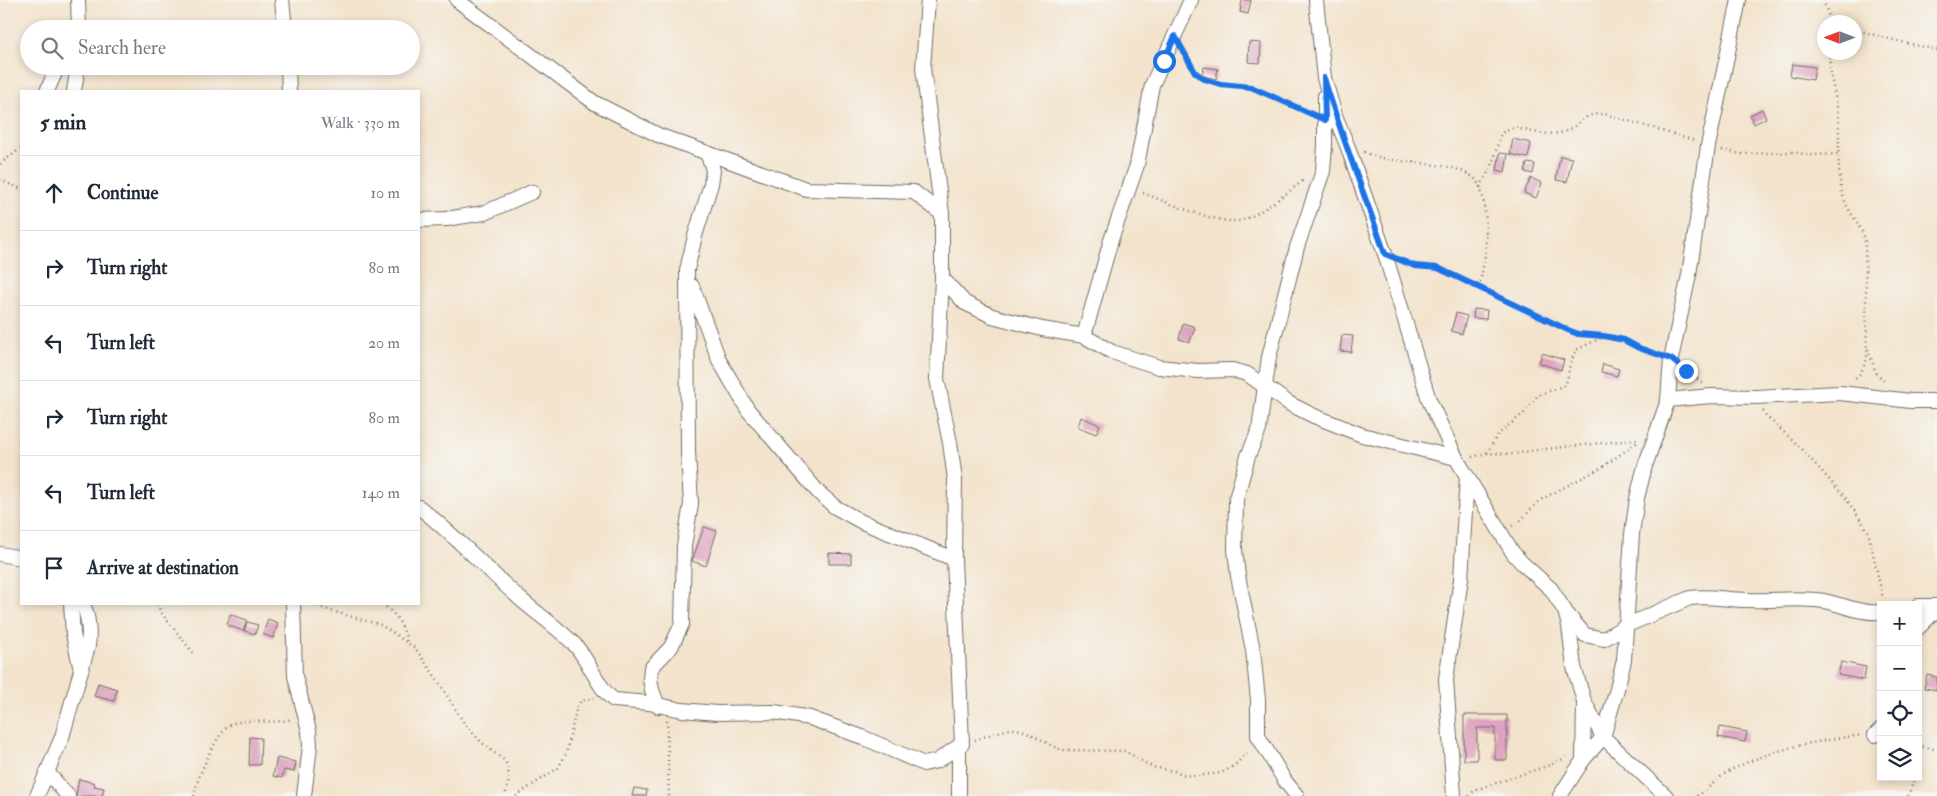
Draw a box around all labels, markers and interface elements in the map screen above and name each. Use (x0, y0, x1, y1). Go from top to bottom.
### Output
north arrow (1817, 15, 1862, 60)
search box (20, 20, 420, 75)
icon: search (38, 34, 66, 62)
text: Search here (78, 36, 166, 60)
route start (1153, 50, 1176, 73)
text: 5 min (40, 109, 86, 136)
text: Walk · 330 m (321, 113, 400, 133)
icon: ahead (40, 179, 68, 207)
text: Continue (87, 181, 158, 205)
text: 10 m (370, 183, 400, 203)
icon: right (40, 254, 68, 282)
text: Turn right (87, 256, 167, 280)
text: 80 m (369, 258, 400, 278)
icon: left (40, 329, 68, 357)
text: Turn left (87, 331, 155, 355)
text: 20 m (368, 333, 400, 353)
route end (1675, 360, 1698, 383)
icon: right (40, 404, 68, 432)
text: Turn right (87, 406, 167, 430)
text: 80 m (369, 408, 400, 428)
icon: left (40, 479, 68, 507)
text: Turn left (87, 481, 155, 505)
text: 140 m (362, 483, 400, 503)
icon: arrive (40, 554, 68, 582)
text: Arrive at destination (87, 556, 239, 580)
map controls (1877, 601, 1922, 781)
button: + (1877, 601, 1922, 646)
button: − (1877, 646, 1922, 691)
button: locate (1877, 691, 1922, 736)
button: layers (1877, 736, 1922, 781)

